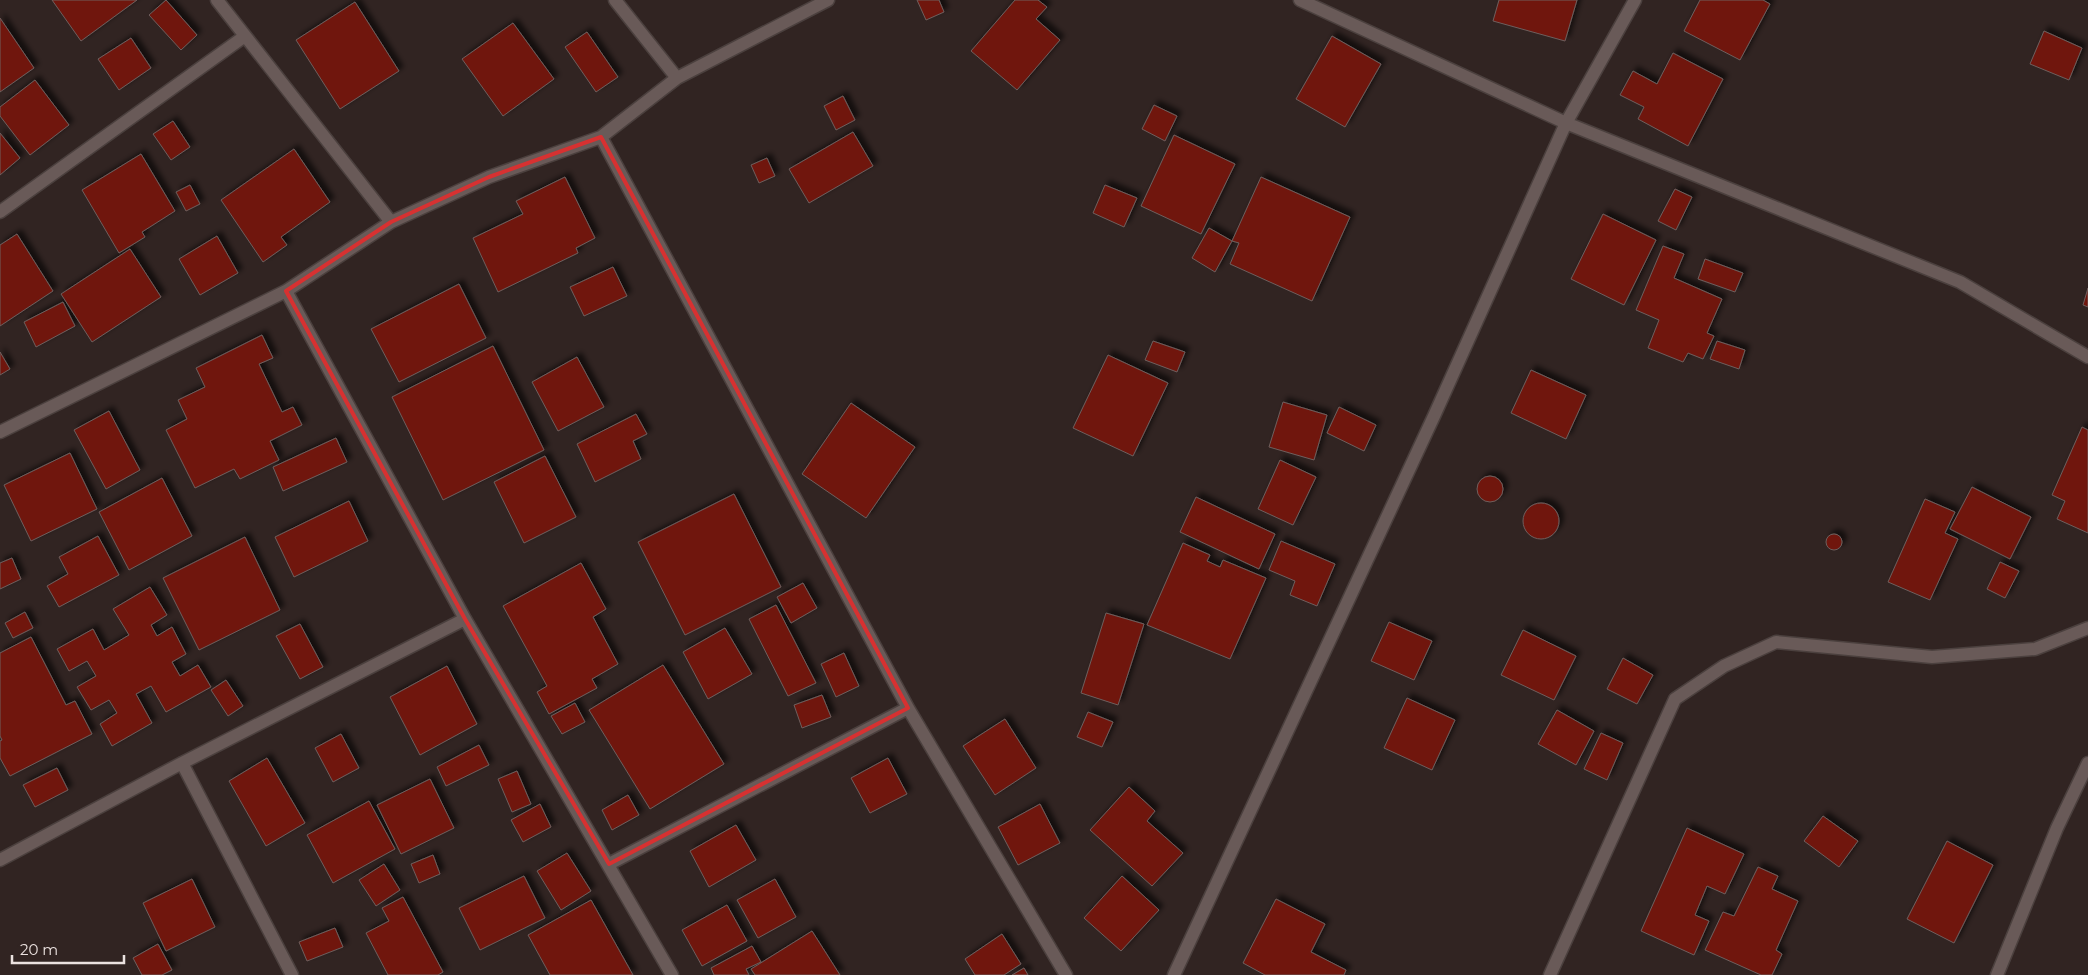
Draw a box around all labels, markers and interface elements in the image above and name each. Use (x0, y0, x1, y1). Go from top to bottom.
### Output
scale bar (12, 932, 125, 964)
text: 20 m (20, 940, 58, 959)

